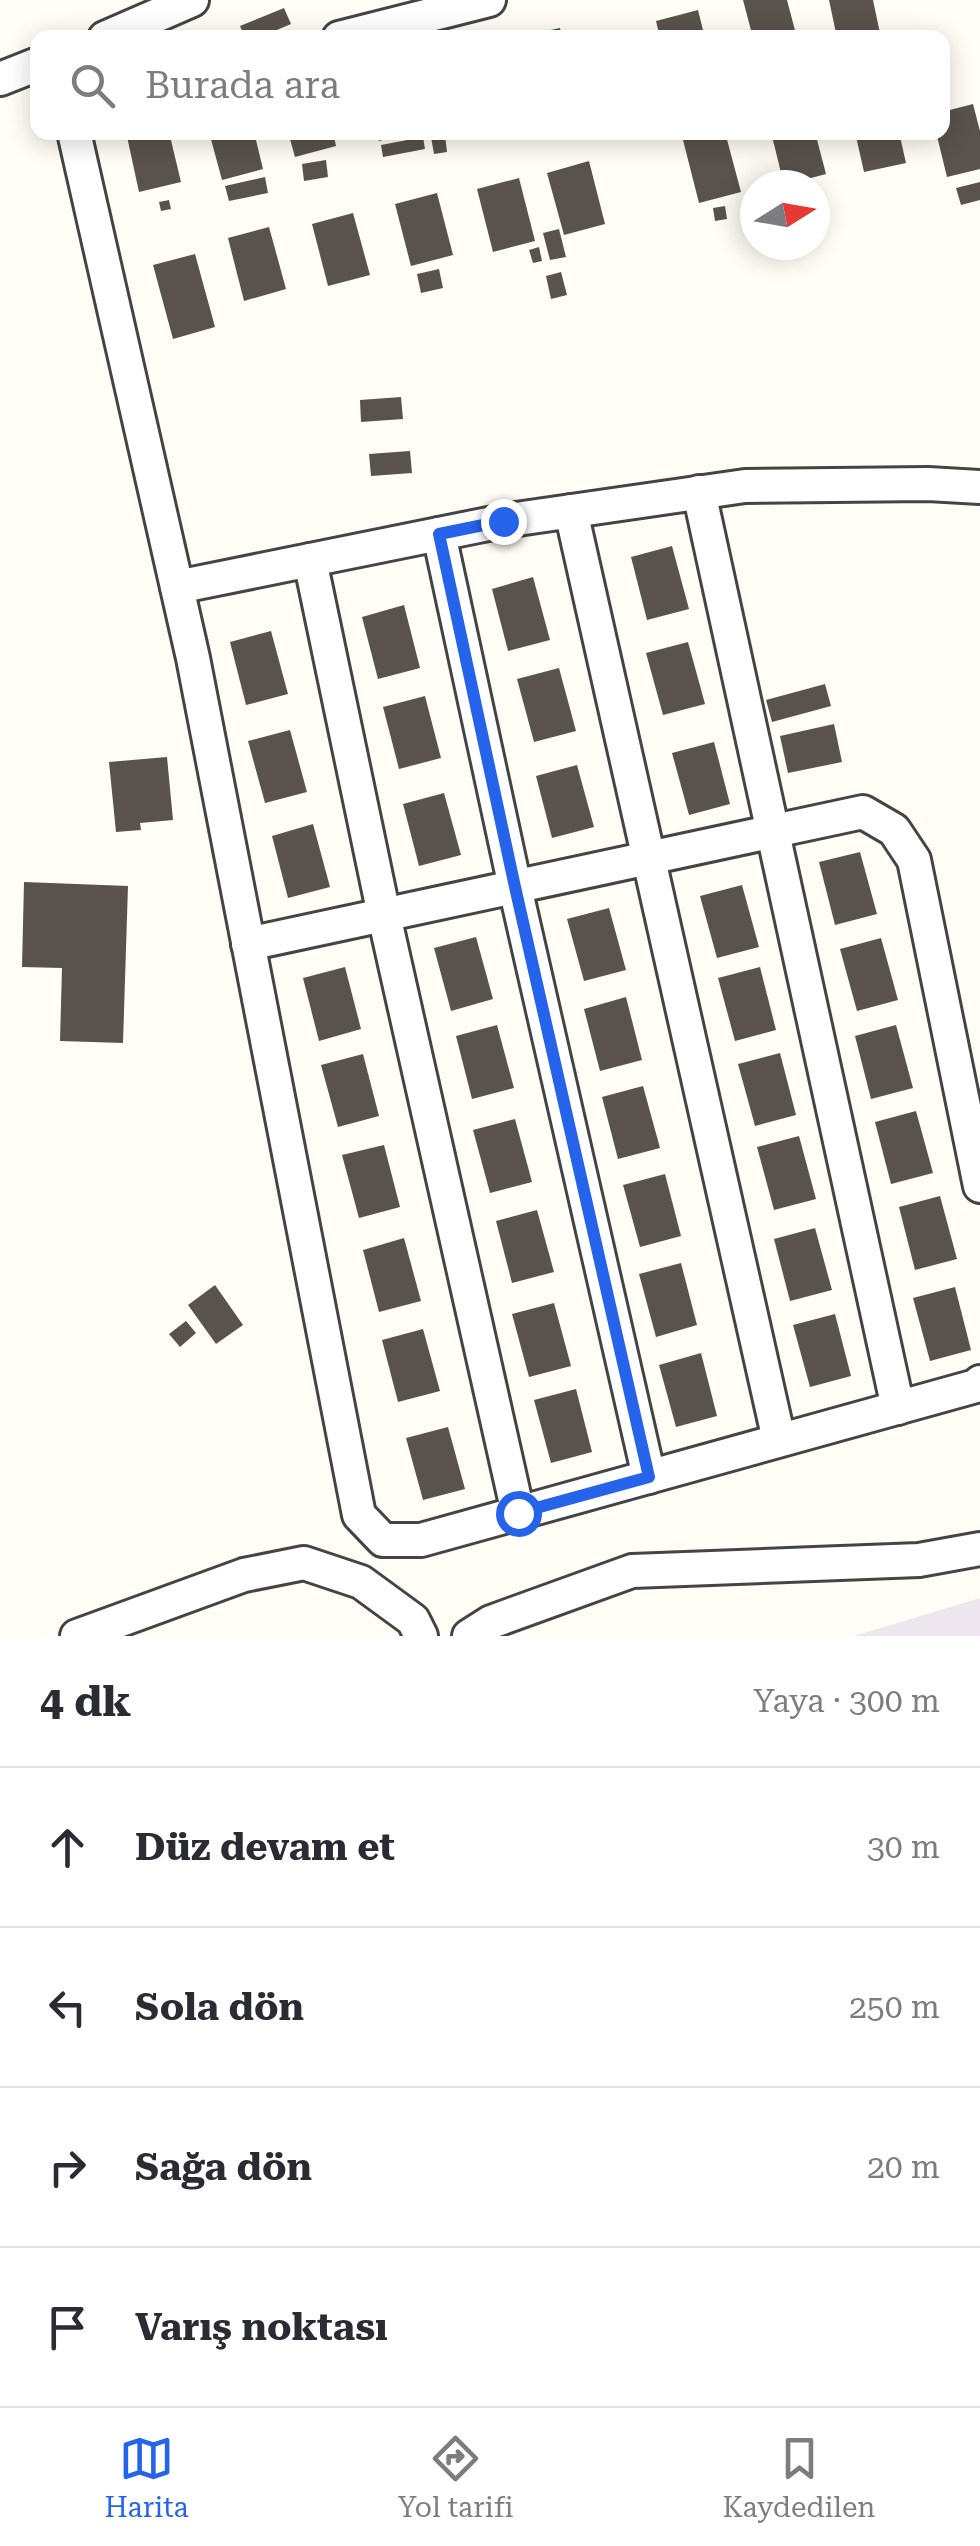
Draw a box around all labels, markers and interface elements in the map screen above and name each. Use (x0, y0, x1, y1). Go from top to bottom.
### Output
search box (30, 30, 950, 140)
icon: search (65, 58, 120, 113)
text: Burada ara (145, 63, 340, 107)
north arrow (740, 170, 830, 260)
route end (481, 499, 527, 545)
route start (496, 1491, 542, 1537)
text: 4 dk (40, 1677, 131, 1726)
text: Yaya · 300 m (753, 1682, 940, 1720)
icon: ahead (40, 1820, 95, 1875)
text: Düz devam et (135, 1825, 395, 1869)
text: 30 m (867, 1828, 940, 1866)
icon: left (40, 1980, 95, 2035)
text: Sola dön (135, 1985, 304, 2029)
text: 250 m (849, 1988, 940, 2026)
icon: right (40, 2140, 95, 2195)
text: Sağa dön (135, 2145, 312, 2189)
text: 20 m (867, 2148, 940, 2186)
icon: arrive (40, 2300, 95, 2355)
text: Varış noktası (135, 2305, 388, 2349)
tab: Harita (105, 2431, 189, 2524)
tab: Yol tarifi (398, 2431, 513, 2524)
tab: Kaydedilen (723, 2431, 875, 2524)

